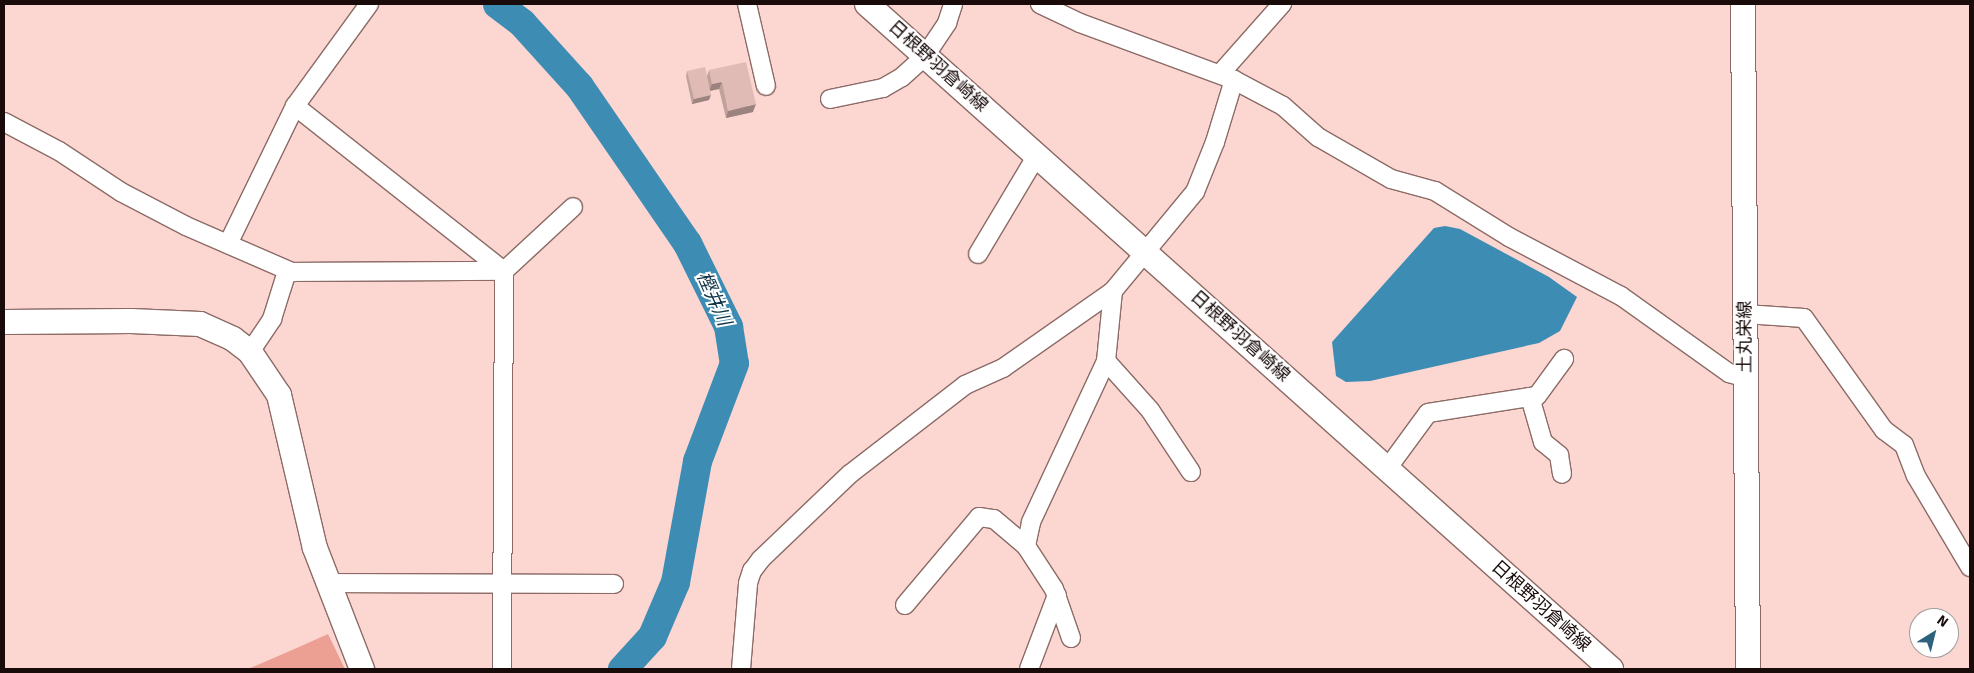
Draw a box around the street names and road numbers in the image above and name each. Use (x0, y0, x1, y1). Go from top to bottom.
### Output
street label: 日根野羽倉崎線 (884, 16, 992, 116)
street label: 日根野羽倉崎線 (1186, 286, 1294, 386)
street label: 土丸栄線 (1734, 301, 1756, 373)
street label: 日根野羽倉崎線 (1487, 556, 1595, 656)

